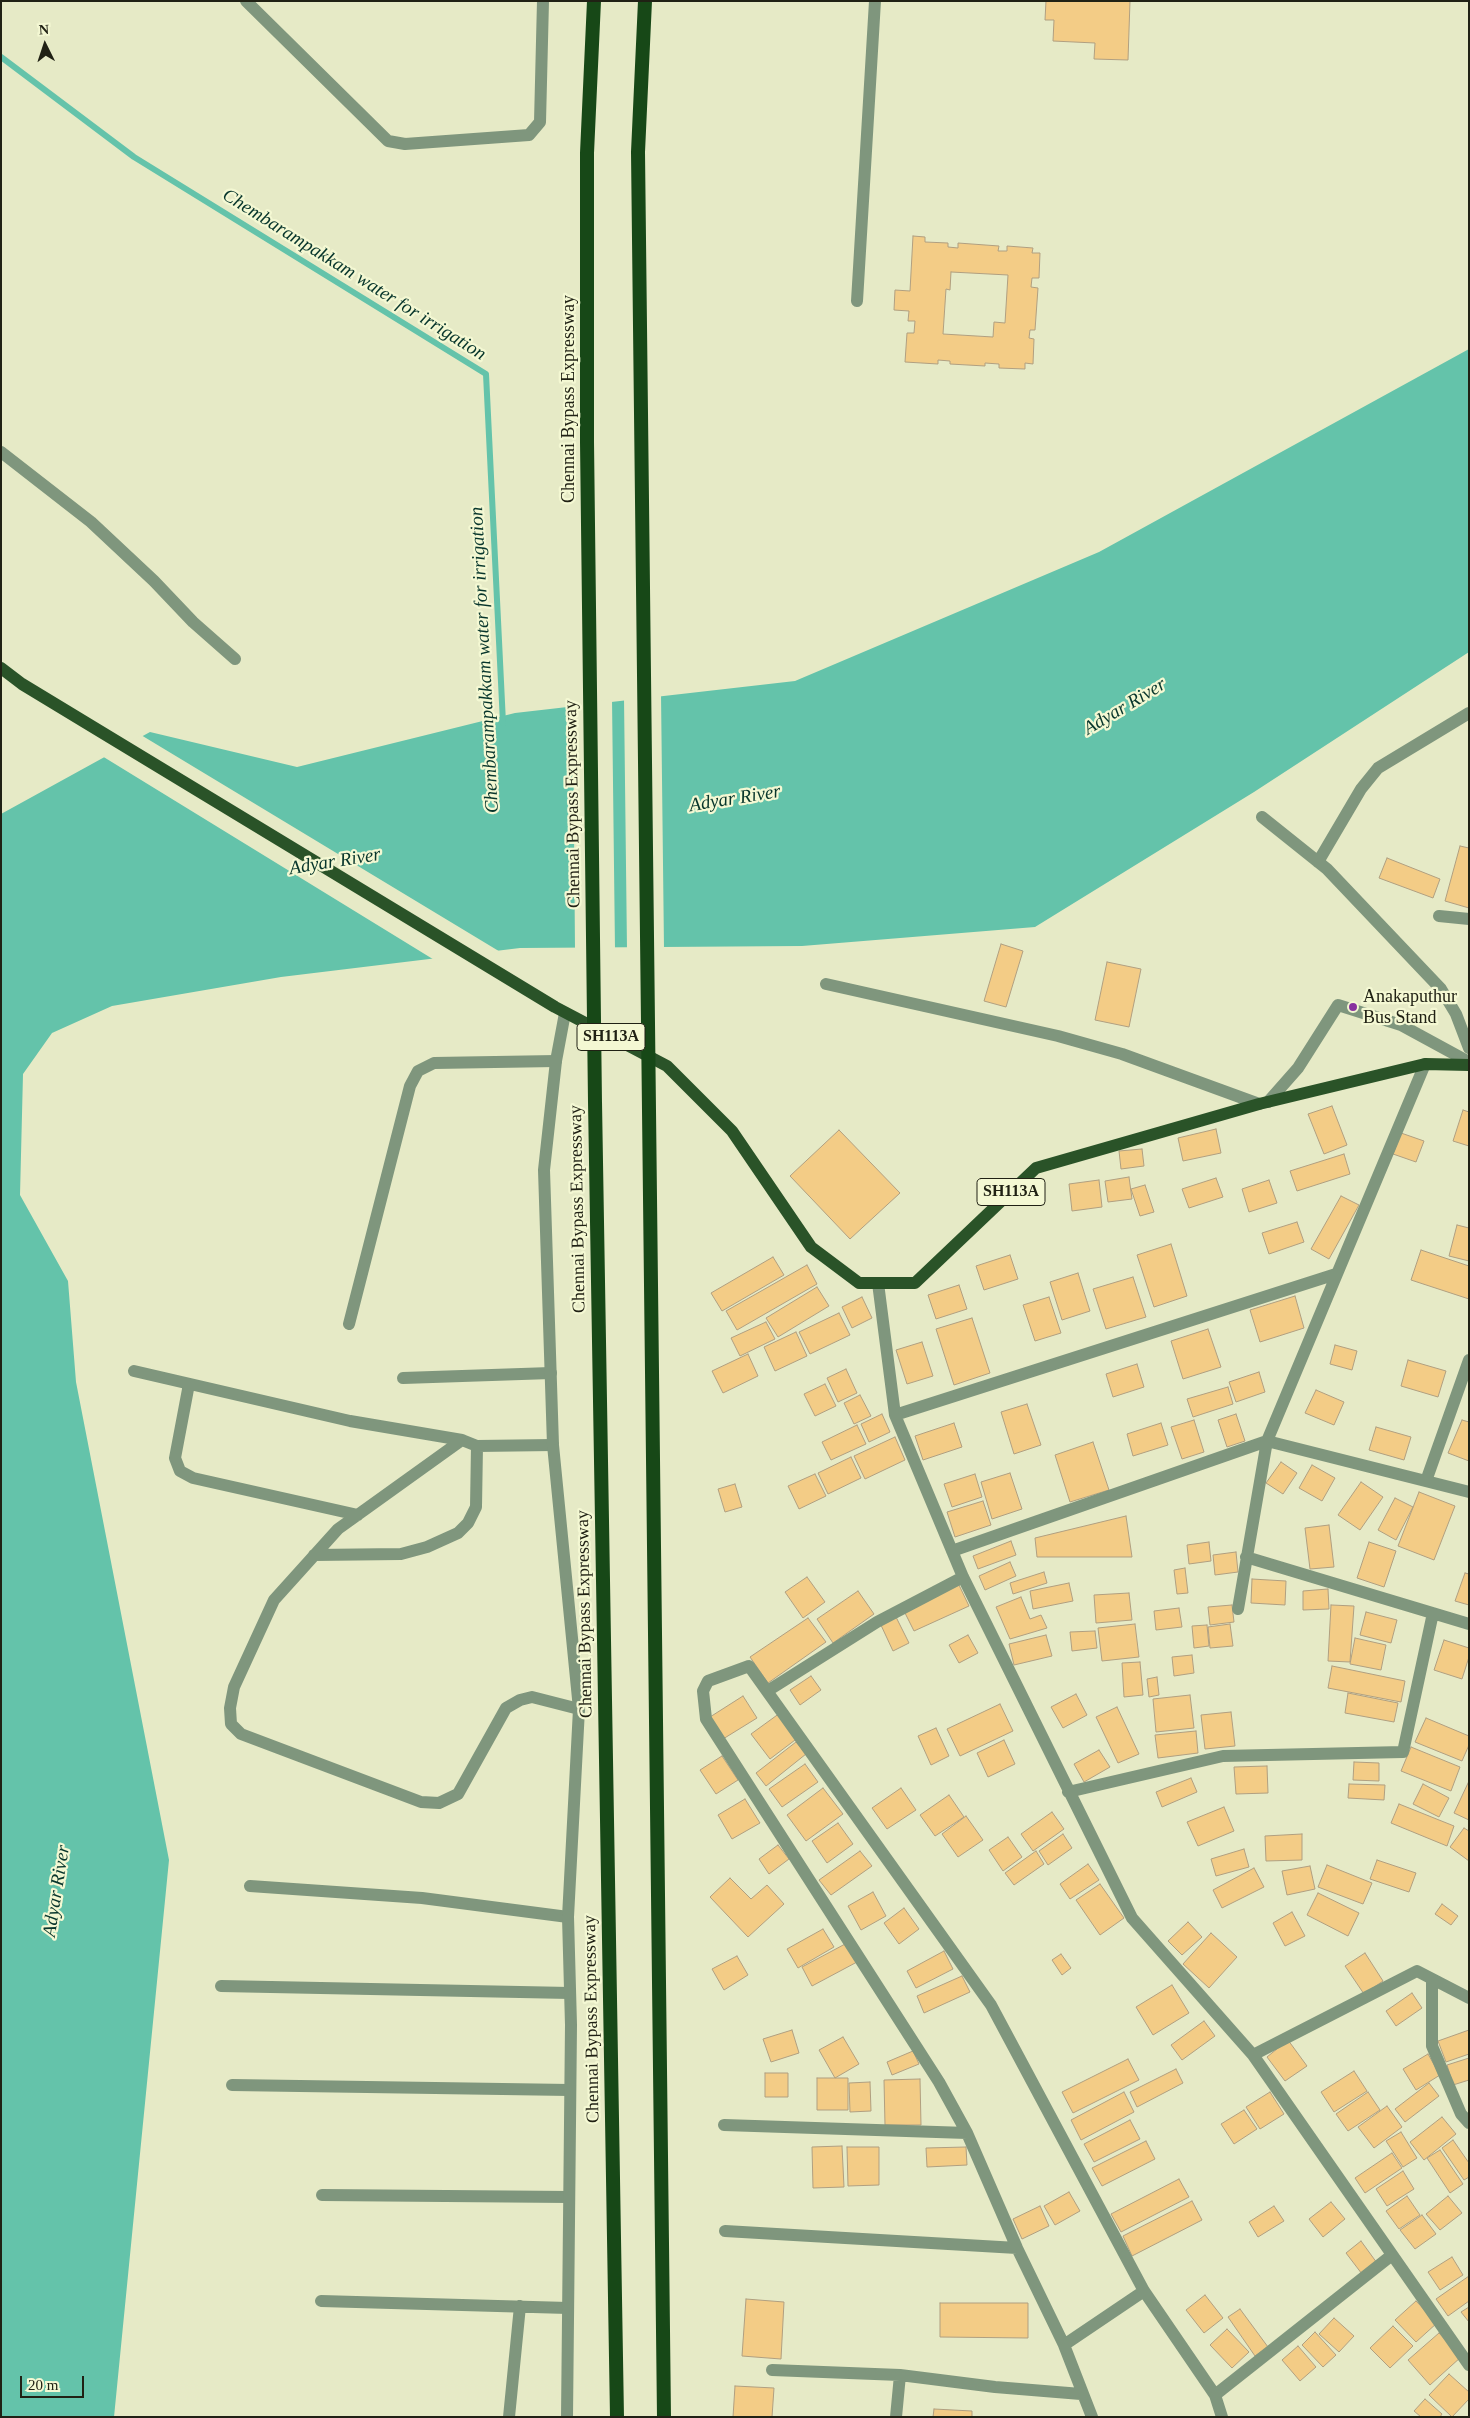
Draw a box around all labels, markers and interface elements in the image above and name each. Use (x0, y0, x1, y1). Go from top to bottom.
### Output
north arrow (20, 20, 70, 70)
text: N (38, 22, 49, 37)
water label: Chembarampakkam water for irrigation (218, 184, 490, 366)
street label: Chennai Bypass Expressway (558, 295, 580, 503)
water label: Chembarampakkam water for irrigation (466, 506, 504, 814)
water label: Adyar River (1080, 673, 1170, 741)
street label: Chennai Bypass Expressway (560, 700, 586, 908)
water label: Adyar River (688, 781, 782, 817)
water label: Adyar River (288, 844, 382, 880)
place label: Anakaputhur Bus Stand (1363, 986, 1457, 1028)
marker: Anakaputhur Bus Stand (1347, 1001, 1359, 1013)
road number: SH113A (577, 1024, 645, 1050)
street label: Chennai Bypass Expressway (565, 1105, 591, 1313)
road number: SH113A (977, 1178, 1045, 1206)
street label: Chennai Bypass Expressway (572, 1510, 598, 1718)
water label: Adyar River (39, 1844, 75, 1938)
street label: Chennai Bypass Expressway (579, 1915, 605, 2123)
scale bar (22, 2366, 86, 2398)
text: 20 m (28, 2377, 58, 2393)

